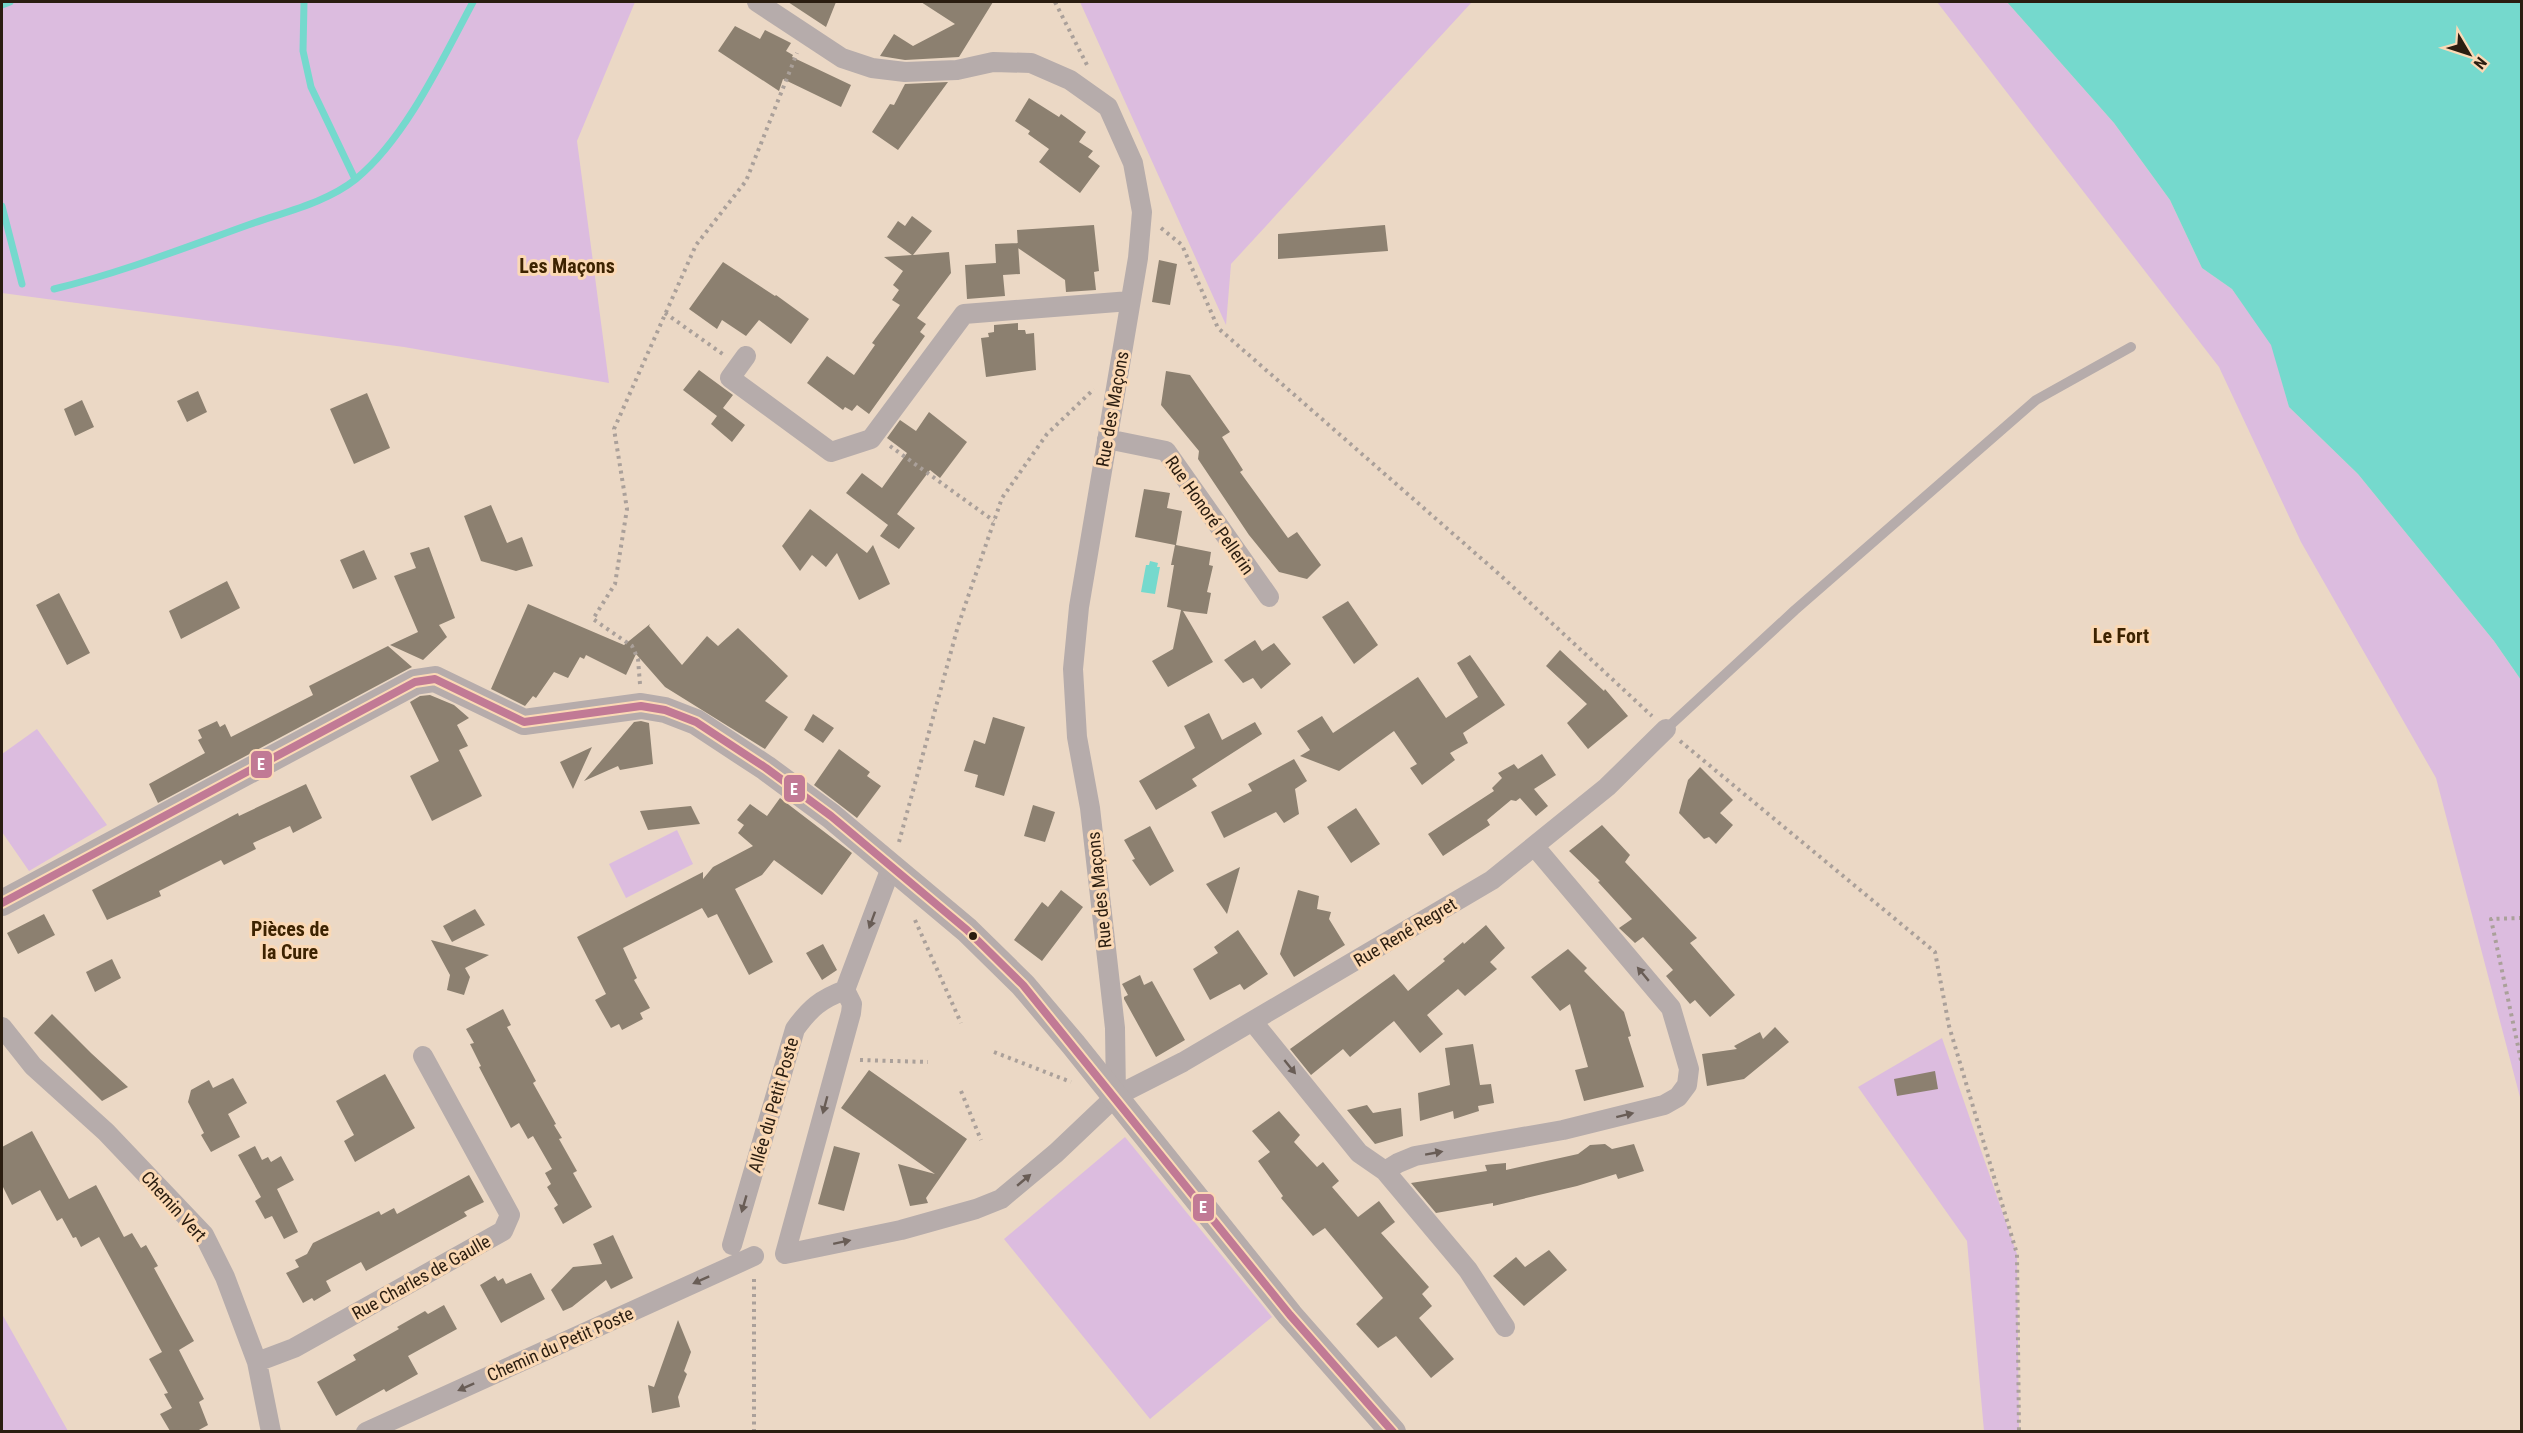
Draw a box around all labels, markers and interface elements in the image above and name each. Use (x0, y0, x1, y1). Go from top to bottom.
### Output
north arrow (2439, 24, 2499, 84)
text: N (2470, 53, 2491, 73)
district label: Les Maçons (519, 254, 615, 278)
street label: Rue des Maçons (1091, 350, 1133, 468)
street label: Rue Honoré Pellerin (1161, 452, 1259, 578)
district label: Le Fort (2093, 624, 2149, 648)
line badge: E (250, 750, 273, 779)
text: E (257, 755, 265, 774)
line badge: E (783, 774, 806, 803)
text: E (790, 780, 798, 799)
street label: Rue des Maçons (1082, 831, 1116, 949)
street label: Rue René Regret (1350, 893, 1460, 971)
one-way arrow (866, 911, 876, 929)
district label: Pièces de la Cure (251, 917, 329, 964)
unlabelled marker (967, 930, 979, 942)
one-way arrow (1636, 966, 1649, 982)
street label: Allée du Petit Poste (744, 1035, 802, 1175)
one-way arrow (1283, 1060, 1296, 1075)
one-way arrow (820, 1096, 830, 1115)
one-way arrow (1616, 1109, 1634, 1119)
one-way arrow (1425, 1148, 1444, 1157)
street label: Chemin Vert (137, 1167, 211, 1245)
one-way arrow (1016, 1173, 1032, 1186)
line badge: E (1192, 1193, 1215, 1222)
one-way arrow (739, 1195, 748, 1213)
text: E (1199, 1198, 1207, 1217)
street label: Rue Charles de Gaulle (348, 1230, 494, 1324)
one-way arrow (833, 1237, 852, 1246)
one-way arrow (692, 1276, 709, 1285)
street label: Chemin du Petit Poste (484, 1302, 636, 1386)
one-way arrow (457, 1382, 474, 1391)

